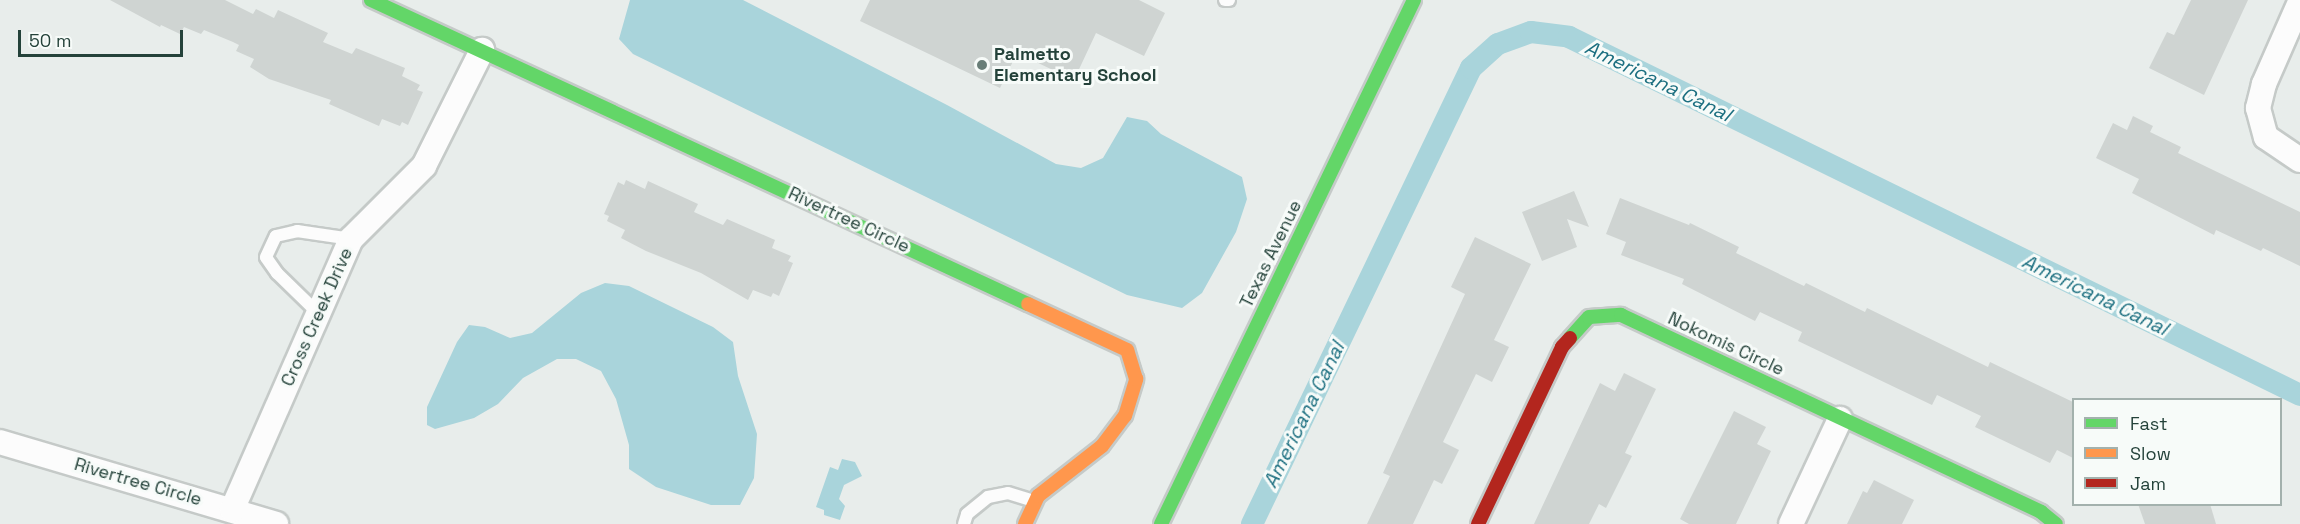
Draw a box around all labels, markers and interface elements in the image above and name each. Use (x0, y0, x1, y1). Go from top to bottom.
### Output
scale bar (21, 18, 186, 56)
text: 50 m (29, 29, 71, 52)
water label: Americana Canal (1581, 35, 1735, 127)
place label: Palmetto Elementary School (994, 44, 1157, 86)
marker: Palmetto Elementary School (975, 58, 989, 72)
street label: Rivertree Circle (785, 182, 913, 258)
street label: Texas Avenue (1236, 197, 1306, 311)
street label: Cross Creek Drive (277, 244, 357, 390)
water label: Americana Canal (2018, 249, 2172, 341)
street label: Nokomis Circle (1664, 308, 1788, 380)
water label: Americana Canal (1258, 338, 1350, 492)
legend (2072, 398, 2282, 506)
text: Fast (2130, 412, 2167, 435)
text: Slow (2130, 442, 2171, 465)
street label: Rivertree Circle (72, 453, 204, 511)
text: Jam (2130, 472, 2166, 495)

